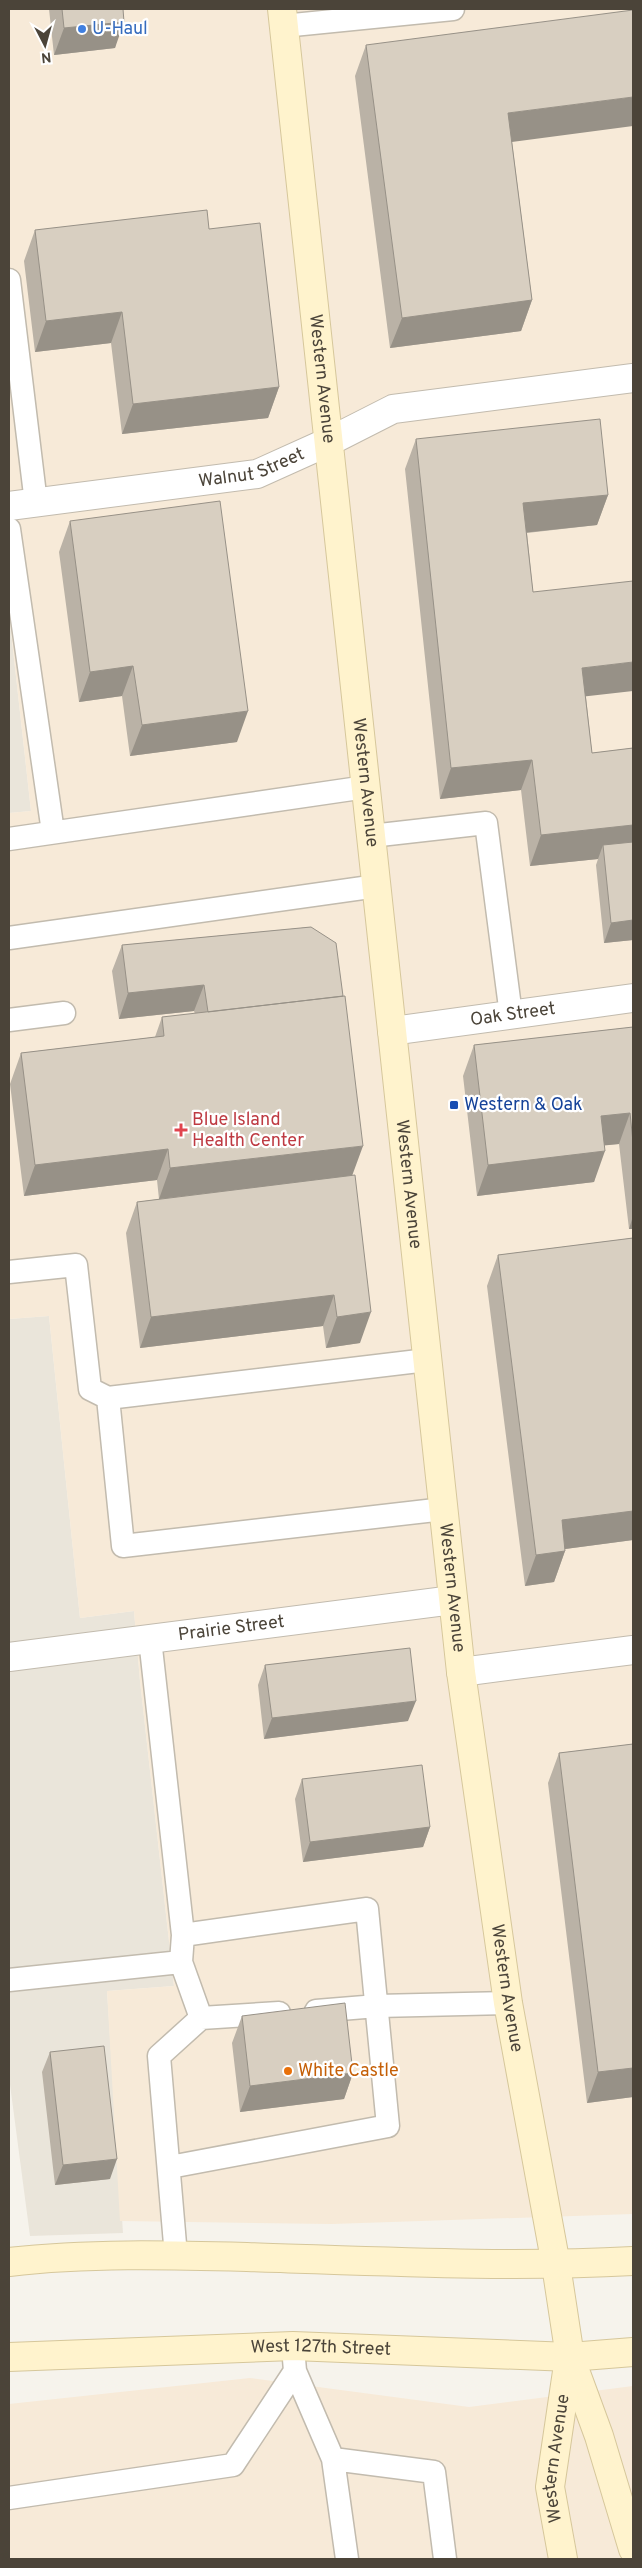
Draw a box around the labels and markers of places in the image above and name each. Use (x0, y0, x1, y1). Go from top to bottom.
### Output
place label: U-Haul (92, 18, 148, 41)
marker: U-Haul (76, 23, 88, 35)
place label: Western & Oak (464, 1094, 583, 1117)
marker: Western & Oak (448, 1099, 460, 1111)
place label: Blue Island Health Center (192, 1109, 304, 1153)
marker: Blue Island Health Center (174, 1123, 188, 1137)
place label: White Castle (298, 2060, 399, 2083)
marker: White Castle (282, 2065, 294, 2077)

